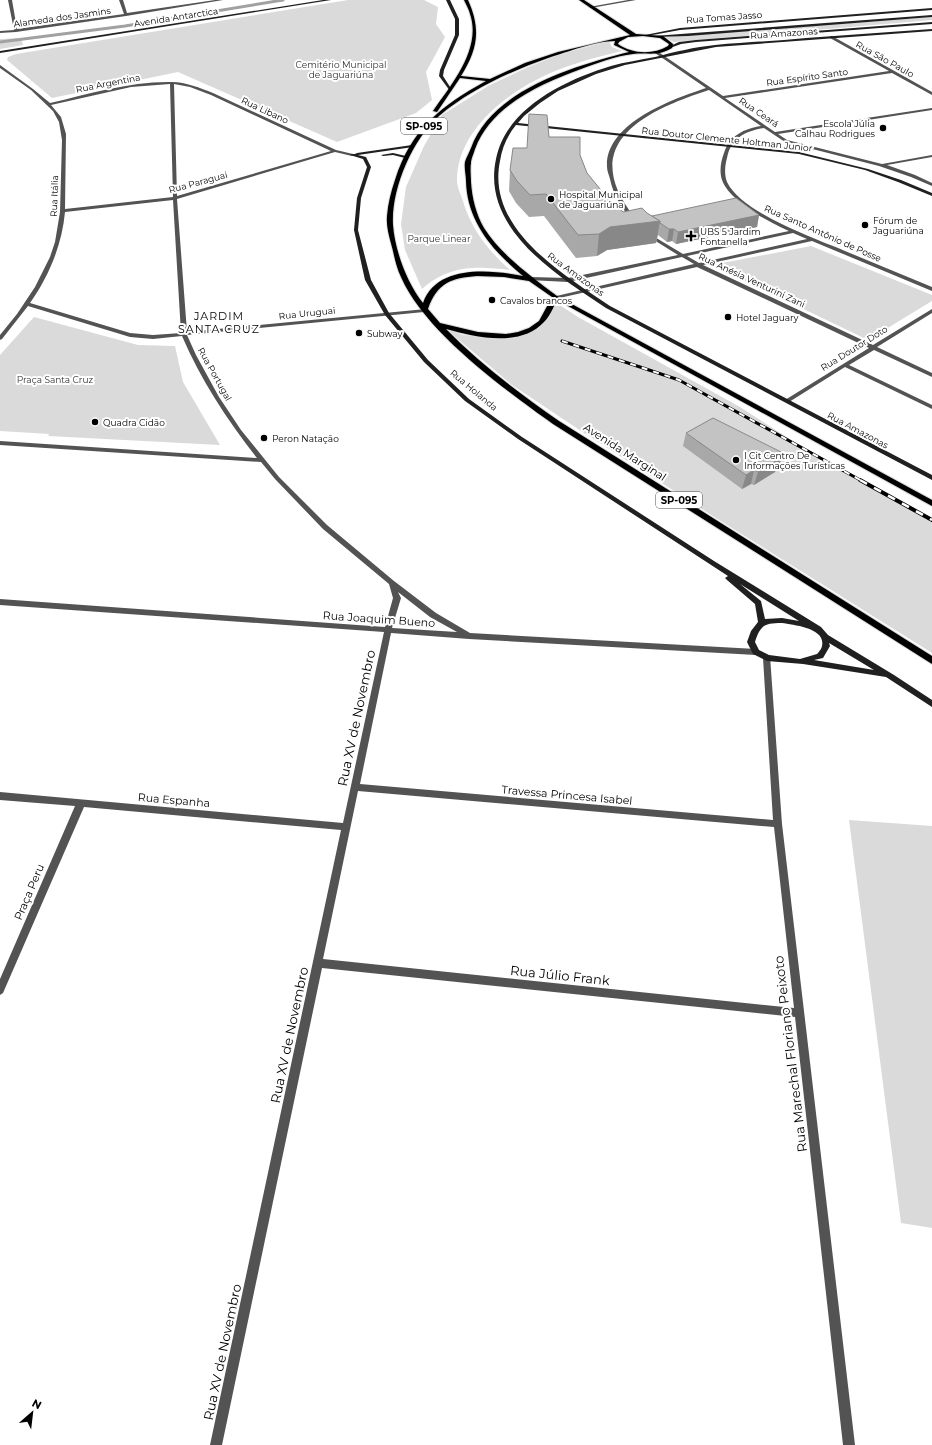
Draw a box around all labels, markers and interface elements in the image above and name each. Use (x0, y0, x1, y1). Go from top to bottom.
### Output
street label: Alameda dos Jasmins (13, 5, 112, 29)
street label: Avenida Antarctica (133, 5, 219, 29)
street label: Rua Tomas Jasso (686, 9, 763, 25)
street label: Rua Amazonas (750, 25, 819, 41)
street label: Rua São Paulo (854, 38, 916, 80)
park label: Cemitério Municipal de Jaguariúna (296, 59, 386, 80)
street label: Rua Espírito Santo (765, 66, 849, 88)
street label: Rua Argentina (75, 71, 141, 95)
street label: Rua Libano (240, 94, 291, 126)
street label: Rua Ceará (737, 95, 781, 129)
road number: SP-095 (401, 118, 447, 134)
place label: Escola Júlia Calhau Rodrigues (795, 118, 876, 139)
marker: Escola Júlia Calhau Rodrigues (878, 123, 888, 133)
street label: Rua Doutor Clemente Holtman Junior (641, 125, 813, 153)
street label: Rua Paraguai (167, 169, 229, 195)
street label: Rua Itália (48, 175, 60, 217)
place label: Hospital Municipal de Jaguariúna (559, 189, 643, 210)
marker: Hospital Municipal de Jaguariúna (546, 194, 556, 204)
street label: Rua Santo Antônio de Posse (763, 202, 884, 264)
place label: Fórum de Jaguariúna (872, 215, 924, 236)
marker: Fórum de Jaguariúna (860, 220, 870, 230)
place label: UBS 5 Jardim Fontanella (700, 226, 761, 247)
marker: UBS 5 Jardim Fontanella (685, 230, 697, 242)
park label: Parque Linear (407, 233, 471, 244)
street label: Rua Amazonas (545, 250, 607, 299)
street label: Rua Anésia Venturini Zani (697, 250, 807, 310)
marker: Cavalos brancos (487, 295, 497, 305)
place label: Cavalos brancos (500, 295, 573, 306)
street label: Rua Uruguai (278, 305, 336, 321)
district label: JARDIM SANTA CRUZ (178, 309, 260, 336)
marker: Hotel Jaguary (723, 312, 733, 322)
place label: Hotel Jaguary (736, 312, 799, 323)
street label: Rua Doutor Doto (819, 323, 890, 373)
marker: Subway (354, 328, 364, 338)
place label: Subway (367, 328, 402, 339)
street label: Rua Portugal (196, 345, 234, 403)
street label: Rua Holanda (448, 367, 500, 413)
park label: Praça Santa Cruz (17, 374, 94, 385)
street label: Rua Amazonas (826, 409, 891, 451)
marker: Quadra Cidão (90, 417, 100, 427)
place label: Quadra Cidão (103, 417, 165, 428)
street label: Avenida Marginal (581, 420, 669, 484)
marker: Peron Natação (259, 433, 269, 443)
place label: Peron Natação (272, 433, 339, 444)
place label: I Cit Centro De Informações Turísticas (744, 450, 846, 471)
marker: I Cit Centro De Informações Turísticas (731, 455, 741, 465)
road number: SP-095 (656, 492, 702, 508)
street label: Rua Joaquim Bueno (322, 608, 436, 630)
street label: Rua XV de Novembro (334, 648, 378, 788)
street label: Travessa Princesa Isabel (501, 782, 633, 808)
street label: Rua Espanha (137, 790, 211, 810)
street label: Praça Peru (11, 862, 47, 922)
street label: Rua Marechal Floriano Peixoto (770, 955, 810, 1153)
street label: Rua Júlio Frank (509, 962, 611, 988)
street label: Rua XV de Novembro (267, 965, 311, 1105)
street label: Rua XV de Novembro (200, 1282, 244, 1422)
north arrow (12, 1393, 52, 1433)
text: N (29, 1396, 44, 1412)

